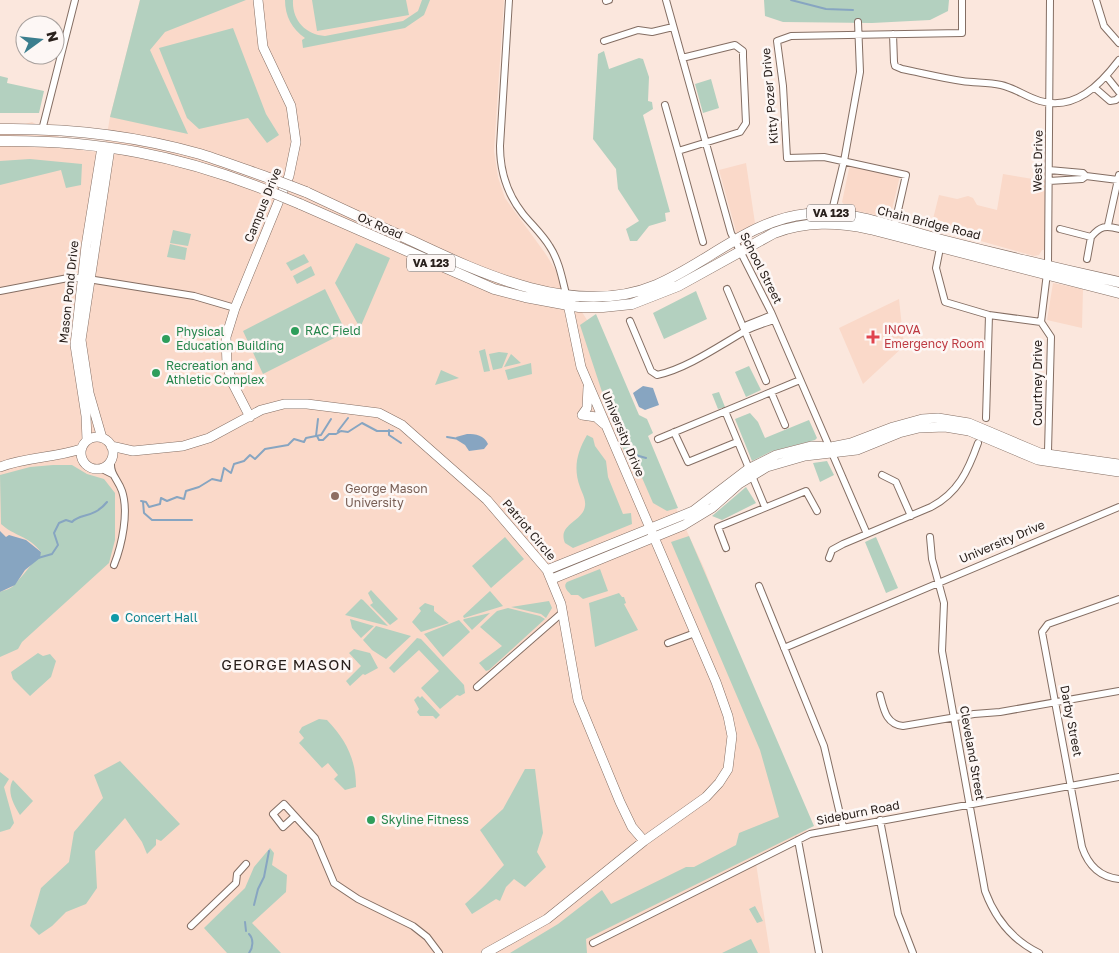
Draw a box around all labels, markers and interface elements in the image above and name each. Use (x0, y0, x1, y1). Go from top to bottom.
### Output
north arrow (15, 15, 65, 65)
text: N (43, 29, 63, 44)
street label: Kitty Pozer Drive (758, 47, 781, 145)
street label: West Drive (1029, 130, 1046, 192)
street label: Campus Drive (241, 165, 284, 244)
street label: Chain Bridge Road (876, 202, 982, 243)
road number: VA 123 (807, 204, 855, 222)
street label: Ox Road (355, 209, 405, 242)
street label: School Street (737, 229, 786, 306)
street label: Mason Pond Drive (56, 240, 81, 344)
road number: VA 123 (407, 254, 455, 272)
place label: INOVA Emergency Room (884, 322, 984, 351)
place label: RAC Field (305, 323, 361, 338)
place label: Physical Education Building (176, 324, 284, 353)
marker: RAC Field (289, 325, 301, 337)
marker: INOVA Emergency Room (866, 330, 880, 344)
marker: Physical Education Building (160, 333, 172, 345)
street label: Courtney Drive (1030, 340, 1045, 426)
place label: Recreation and Athletic Complex (166, 358, 265, 387)
marker: Recreation and Athletic Complex (150, 367, 162, 379)
street label: University Drive (599, 389, 648, 479)
place label: George Mason University (345, 481, 428, 510)
marker: George Mason University (329, 490, 341, 502)
street label: Patriot Circle (499, 496, 559, 563)
street label: University Drive (957, 517, 1047, 566)
place label: Concert Hall (125, 610, 198, 625)
marker: Concert Hall (109, 612, 121, 624)
district label: GEORGE MASON (221, 655, 353, 673)
street label: Darby Street (1057, 684, 1086, 758)
street label: Cleveland Street (957, 704, 988, 802)
street label: Sideburn Road (815, 797, 901, 828)
place label: Skyline Fitness (381, 812, 469, 827)
marker: Skyline Fitness (365, 814, 377, 826)

